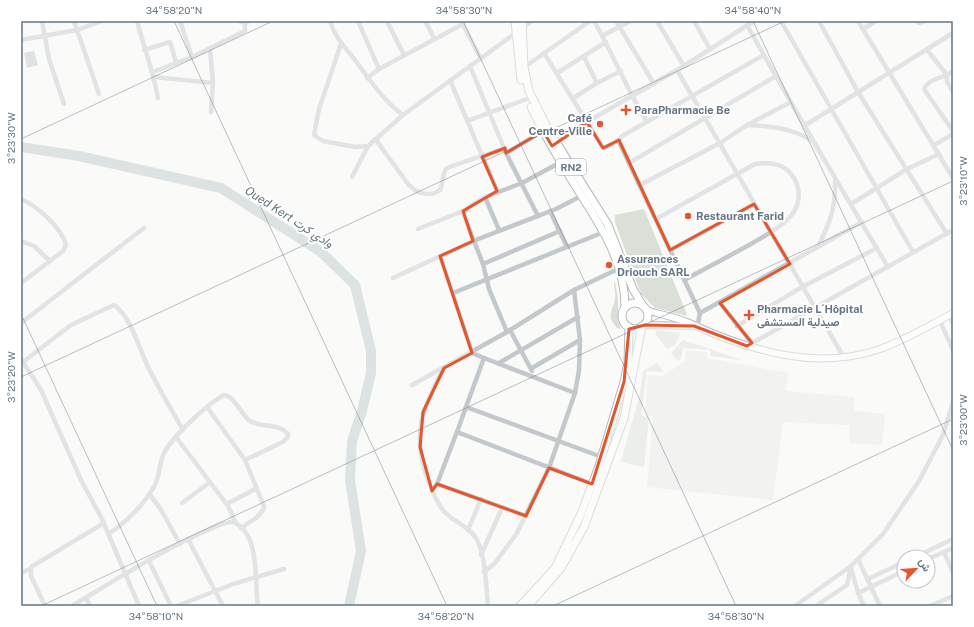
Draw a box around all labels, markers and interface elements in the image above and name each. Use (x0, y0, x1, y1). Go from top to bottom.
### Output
text: 34°58'20"N (146, 4, 202, 16)
text: 34°58'30"N (436, 4, 492, 16)
text: 34°58'40"N (725, 4, 781, 16)
place label: ParaPharmacie Be (634, 104, 730, 116)
marker: ParaPharmacie Be (621, 105, 631, 115)
text: 3°23'30"W (5, 112, 17, 164)
place label: Café Centre-Ville (529, 112, 592, 137)
marker: Café Centre-Ville (595, 119, 605, 129)
text: 3°23'10"W (957, 156, 969, 206)
road number: RN2 (556, 159, 586, 175)
water label: Oued Kert وادي كرت (241, 183, 336, 254)
place label: Restaurant Farid (696, 210, 784, 222)
marker: Restaurant Farid (683, 211, 693, 221)
place label: Assurances Driouch SARL (617, 253, 690, 278)
marker: Assurances Driouch SARL (604, 260, 614, 270)
place label: Pharmacie L´Hôpital صيدلية المستشفى (757, 303, 863, 329)
marker: Pharmacie L´Hôpital صيدلية المستشفى (744, 310, 754, 320)
text: 3°23'20"W (5, 351, 17, 403)
text: 3°23'00"W (957, 394, 969, 446)
north arrow (896, 549, 936, 589)
text: ش (916, 556, 933, 574)
text: 34°58'10"N (129, 610, 183, 622)
text: 34°58'20"N (418, 610, 474, 622)
text: 34°58'30"N (708, 610, 764, 622)

